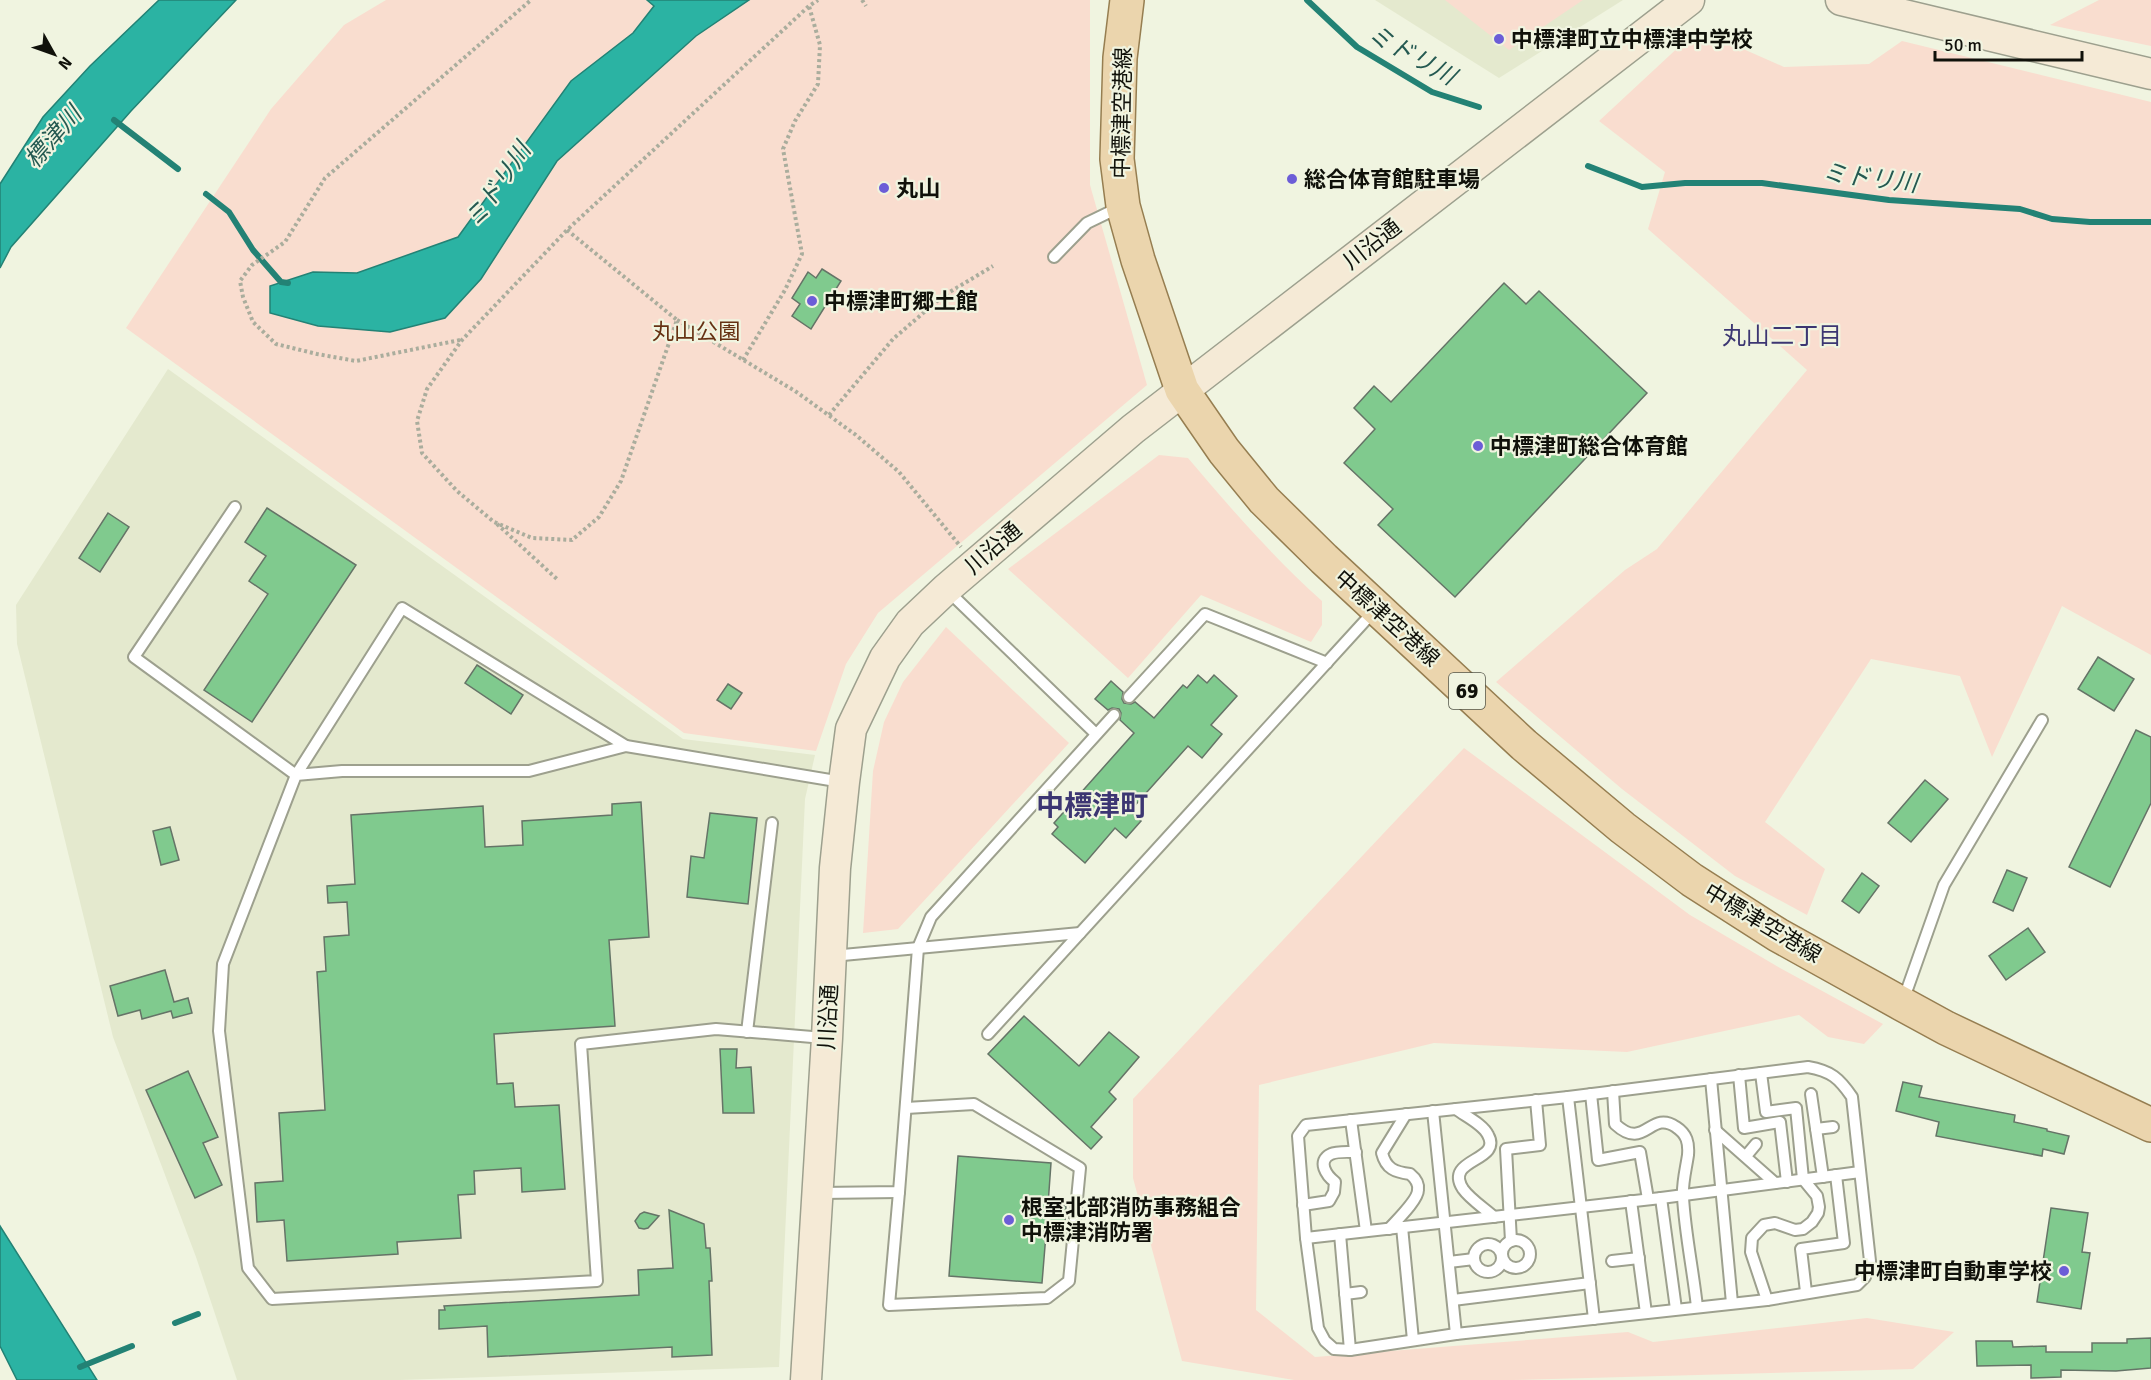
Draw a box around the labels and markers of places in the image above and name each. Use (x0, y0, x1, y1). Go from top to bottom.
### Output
place label: 中標津町立中標津中学校 (1511, 26, 1753, 53)
marker: 中標津町立中標津中学校 (1492, 32, 1506, 46)
place label: 総合体育館駐車場 (1304, 166, 1480, 193)
marker: 総合体育館駐車場 (1285, 172, 1299, 186)
place label: 丸山 (896, 175, 940, 202)
marker: 丸山 (877, 181, 891, 195)
place label: 中標津町郷土館 (824, 288, 978, 315)
marker: 中標津町郷土館 (805, 294, 819, 308)
place label: 中標津町総合体育館 (1490, 433, 1688, 460)
marker: 中標津町総合体育館 (1471, 439, 1485, 453)
place label: 根室北部消防事務組合 中標津消防署 (1021, 1194, 1241, 1246)
marker: 根室北部消防事務組合 中標津消防署 (1002, 1213, 1016, 1227)
place label: 中標津町自動車学校 (1854, 1258, 2052, 1285)
marker: 中標津町自動車学校 (2057, 1264, 2071, 1278)

